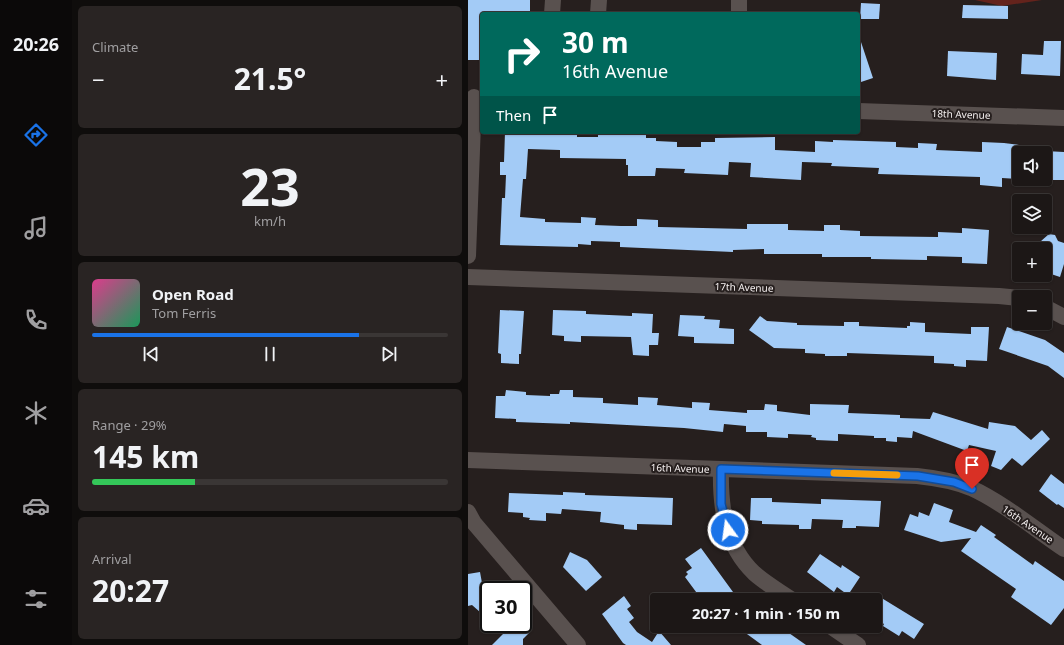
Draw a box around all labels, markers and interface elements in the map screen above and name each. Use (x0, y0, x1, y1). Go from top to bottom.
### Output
text: 30 m (562, 23, 629, 61)
icon: right (496, 28, 548, 80)
text: 20:26 (13, 32, 59, 56)
text: Climate (92, 38, 138, 56)
text: 21.5° (234, 58, 306, 99)
text: 16th Avenue (562, 59, 668, 83)
text: − (92, 64, 105, 94)
text: + (435, 64, 448, 94)
icon: arrive (539, 104, 561, 126)
text: Then (496, 105, 531, 125)
street label: 18th Avenue (931, 106, 991, 122)
icon: directions (22, 121, 50, 149)
map controls (1012, 146, 1052, 330)
button: sound (1012, 146, 1052, 186)
text: 23 (240, 150, 300, 221)
button: layers (1012, 194, 1052, 234)
text: km/h (254, 212, 286, 230)
icon: music (22, 214, 50, 242)
button: + (1012, 242, 1052, 282)
street label: 17th Avenue (714, 279, 774, 295)
text: Open Road (152, 284, 234, 304)
button: − (1012, 290, 1052, 330)
text: Tom Ferris (152, 304, 216, 322)
icon: phone (22, 306, 50, 334)
icon: previous (140, 343, 162, 365)
icon: pause (259, 343, 281, 365)
icon: next (378, 343, 400, 365)
icon: climate (22, 399, 50, 427)
text: Range · 29% (92, 416, 167, 434)
text: 145 km (92, 436, 199, 477)
pin (955, 448, 989, 489)
icon: arrive (961, 454, 983, 476)
street label: 16th Avenue (650, 460, 710, 476)
icon: car (22, 492, 50, 520)
street label: 16th Avenue (1000, 502, 1057, 546)
position arrow (707, 509, 749, 551)
text: Arrival (92, 550, 132, 568)
text: 20:27 (92, 570, 169, 611)
speed limit sign: 30 (480, 581, 532, 633)
icon: filters (22, 585, 50, 613)
text: 20:27 · 1 min · 150 m (692, 603, 840, 623)

